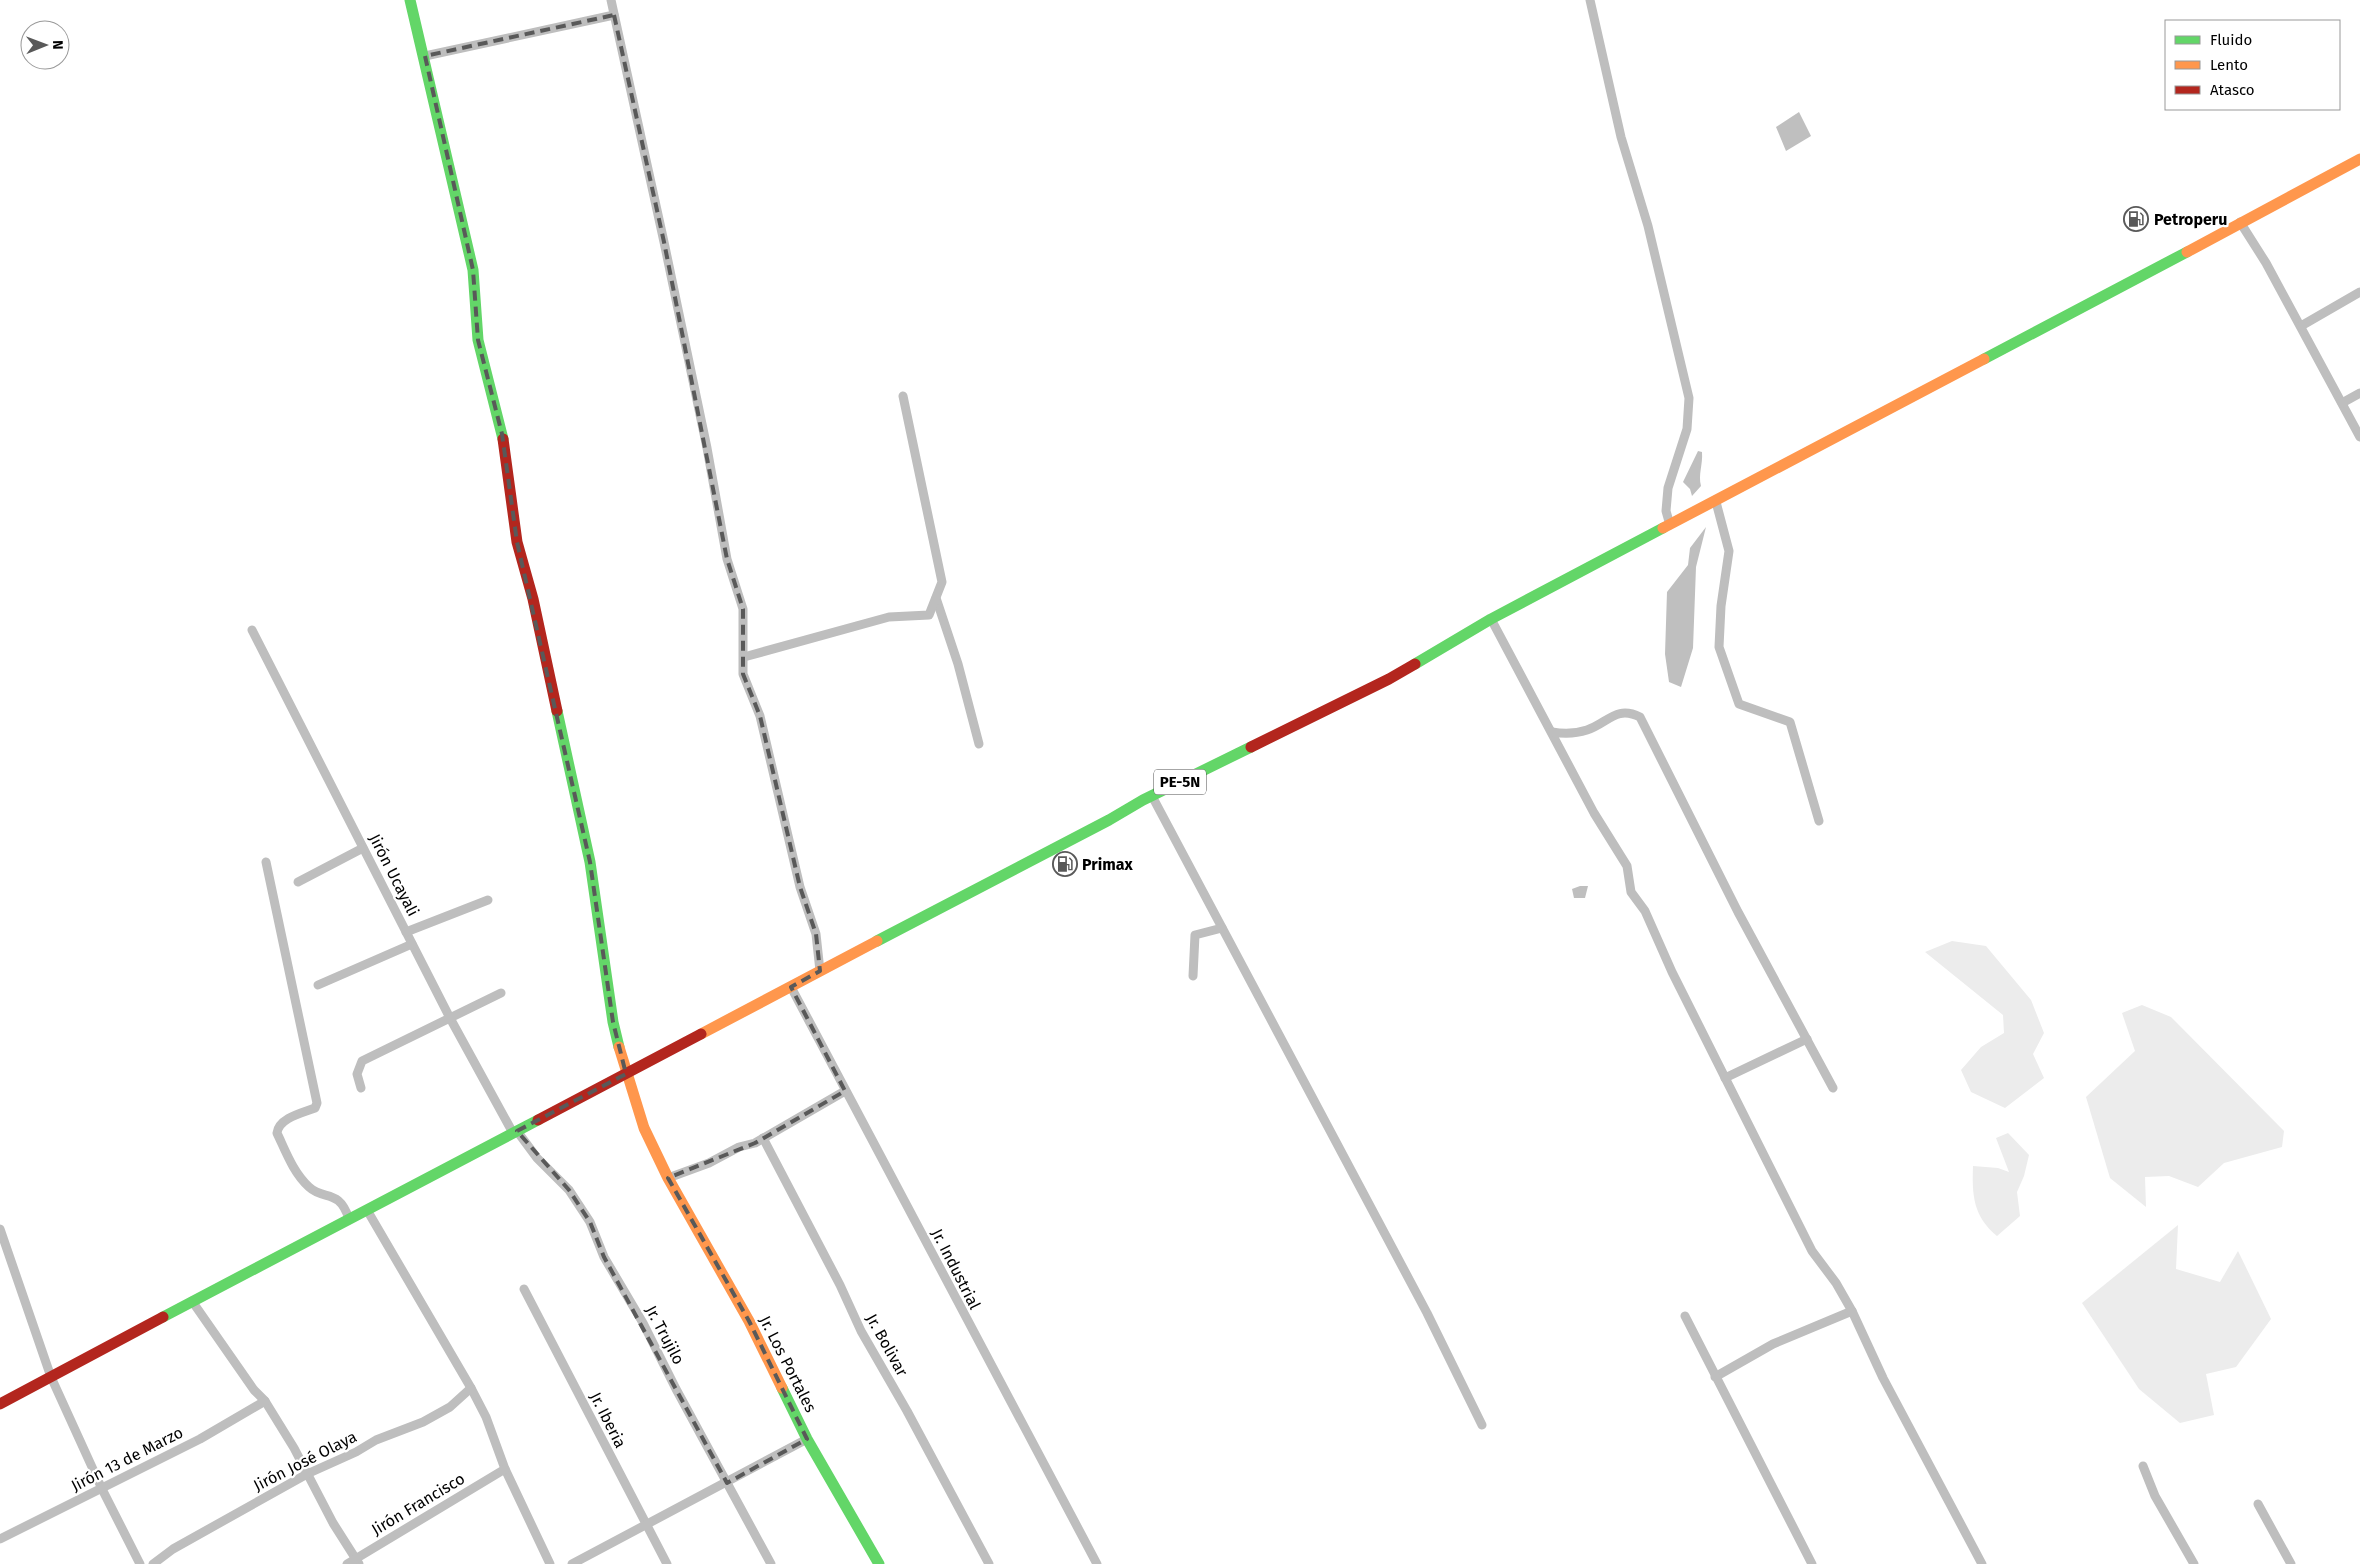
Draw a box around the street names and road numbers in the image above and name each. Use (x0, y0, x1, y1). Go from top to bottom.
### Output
road number: PE-5N (1154, 770, 1206, 794)
street label: Jirón Ucayali (365, 831, 423, 919)
street label: Jr. Industrial (928, 1225, 985, 1313)
street label: Jr. Trujilo (642, 1302, 688, 1368)
street label: Jr. Bolivar (862, 1310, 912, 1380)
street label: Jr. Los Portales (756, 1313, 820, 1415)
street label: Jr. Iberia (586, 1389, 630, 1451)
street label: Jirón 13 de Marzo (68, 1423, 186, 1495)
street label: Jirón José Olaya (250, 1427, 360, 1495)
street label: Jirón Francisco (368, 1469, 468, 1539)

